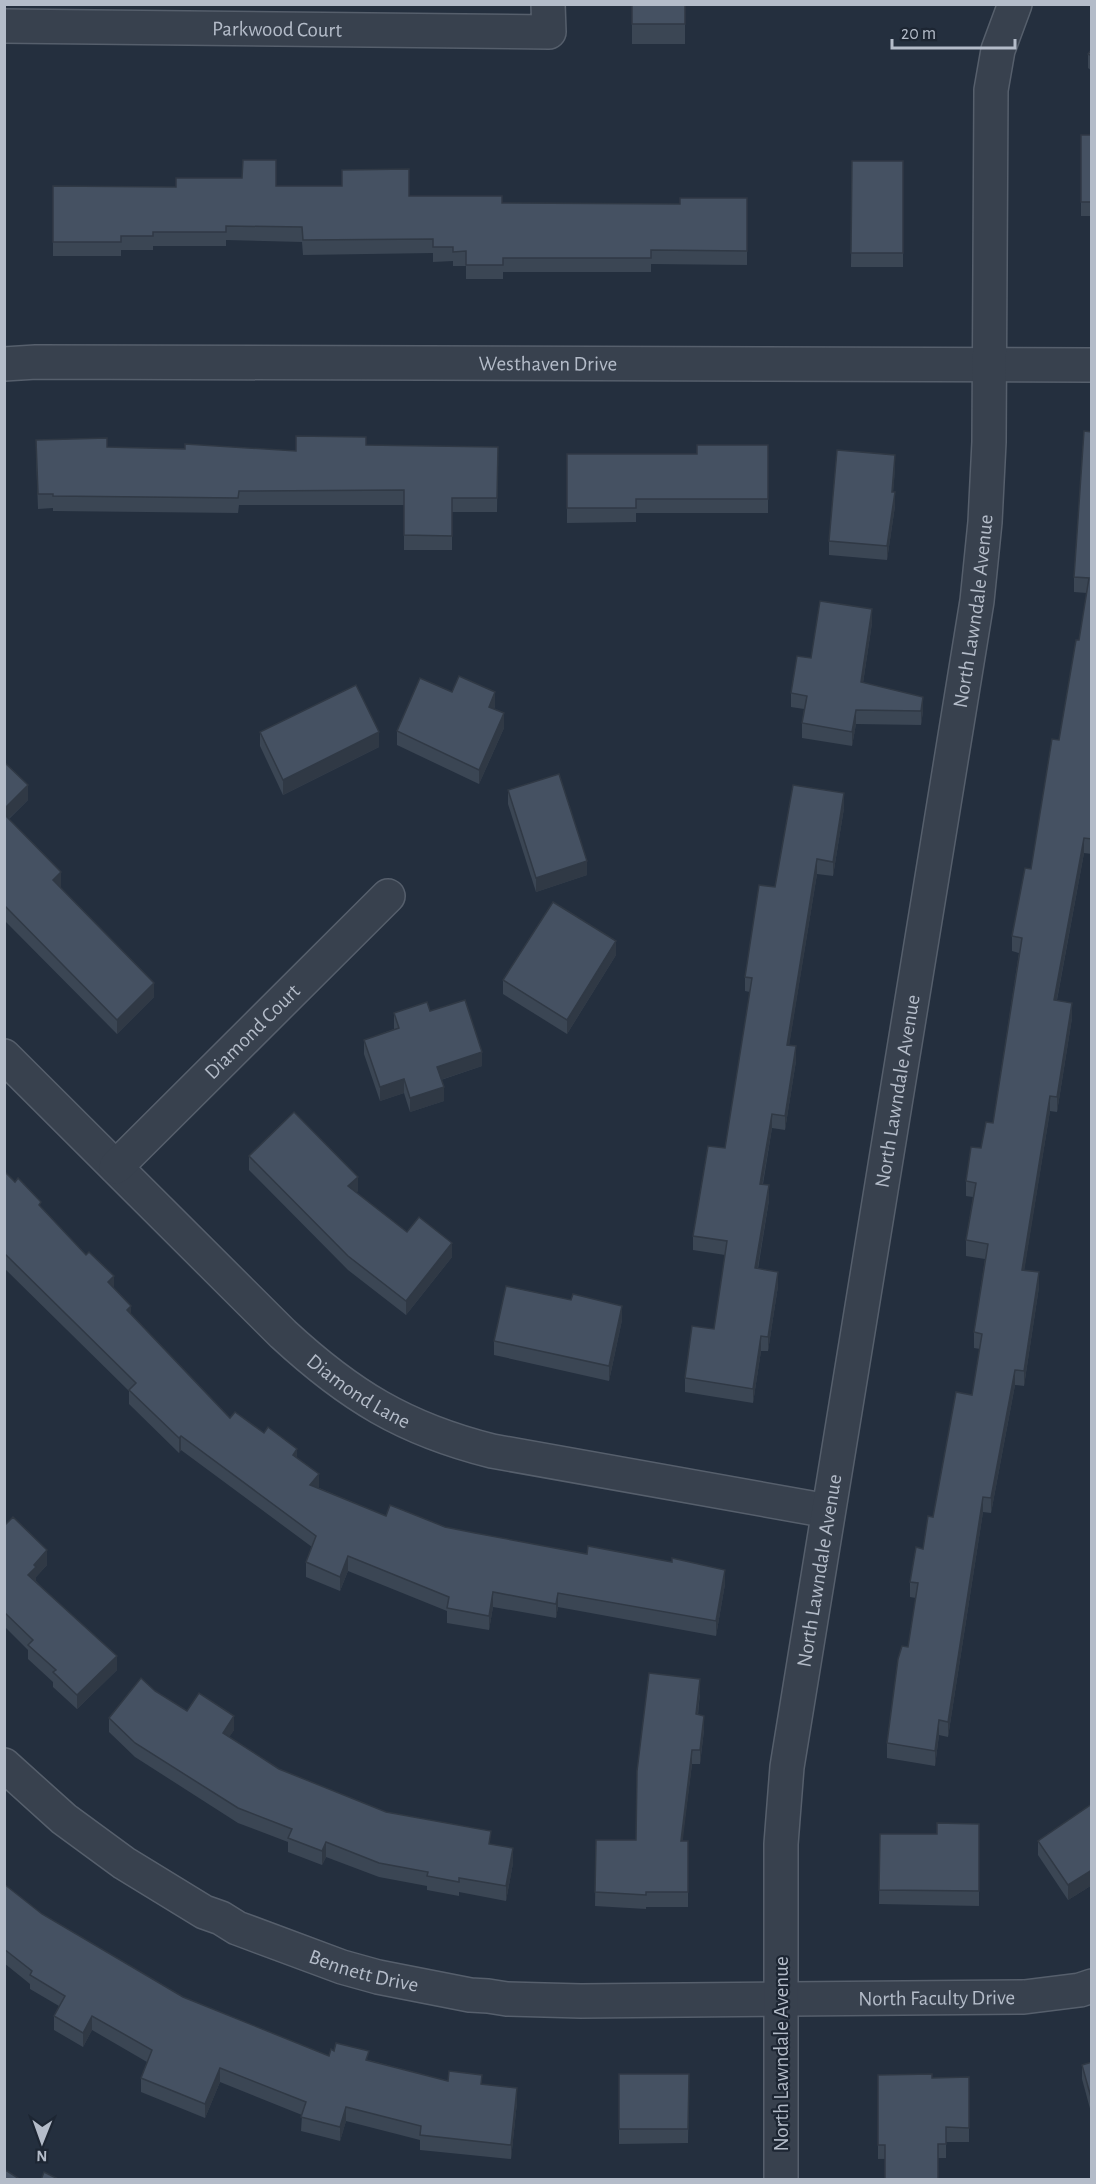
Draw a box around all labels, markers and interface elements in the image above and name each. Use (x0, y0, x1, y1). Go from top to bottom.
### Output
scale bar (892, 12, 1015, 50)
street label: Parkwood Court (212, 18, 342, 40)
text: 20 m (901, 25, 936, 43)
street label: Westhaven Drive (479, 353, 617, 374)
street label: North Lawndale Avenue (949, 514, 996, 710)
street label: Diamond Court (200, 980, 304, 1083)
street label: North Lawndale Avenue (871, 993, 923, 1189)
street label: Diamond Lane (303, 1350, 414, 1432)
street label: North Lawndale Avenue (793, 1473, 845, 1669)
street label: Bennett Drive (306, 1945, 420, 1995)
street label: North Lawndale Avenue (771, 1956, 792, 2152)
street label: North Faculty Drive (858, 1987, 1015, 2009)
north arrow (12, 2112, 72, 2172)
text: N (36, 2148, 47, 2164)

